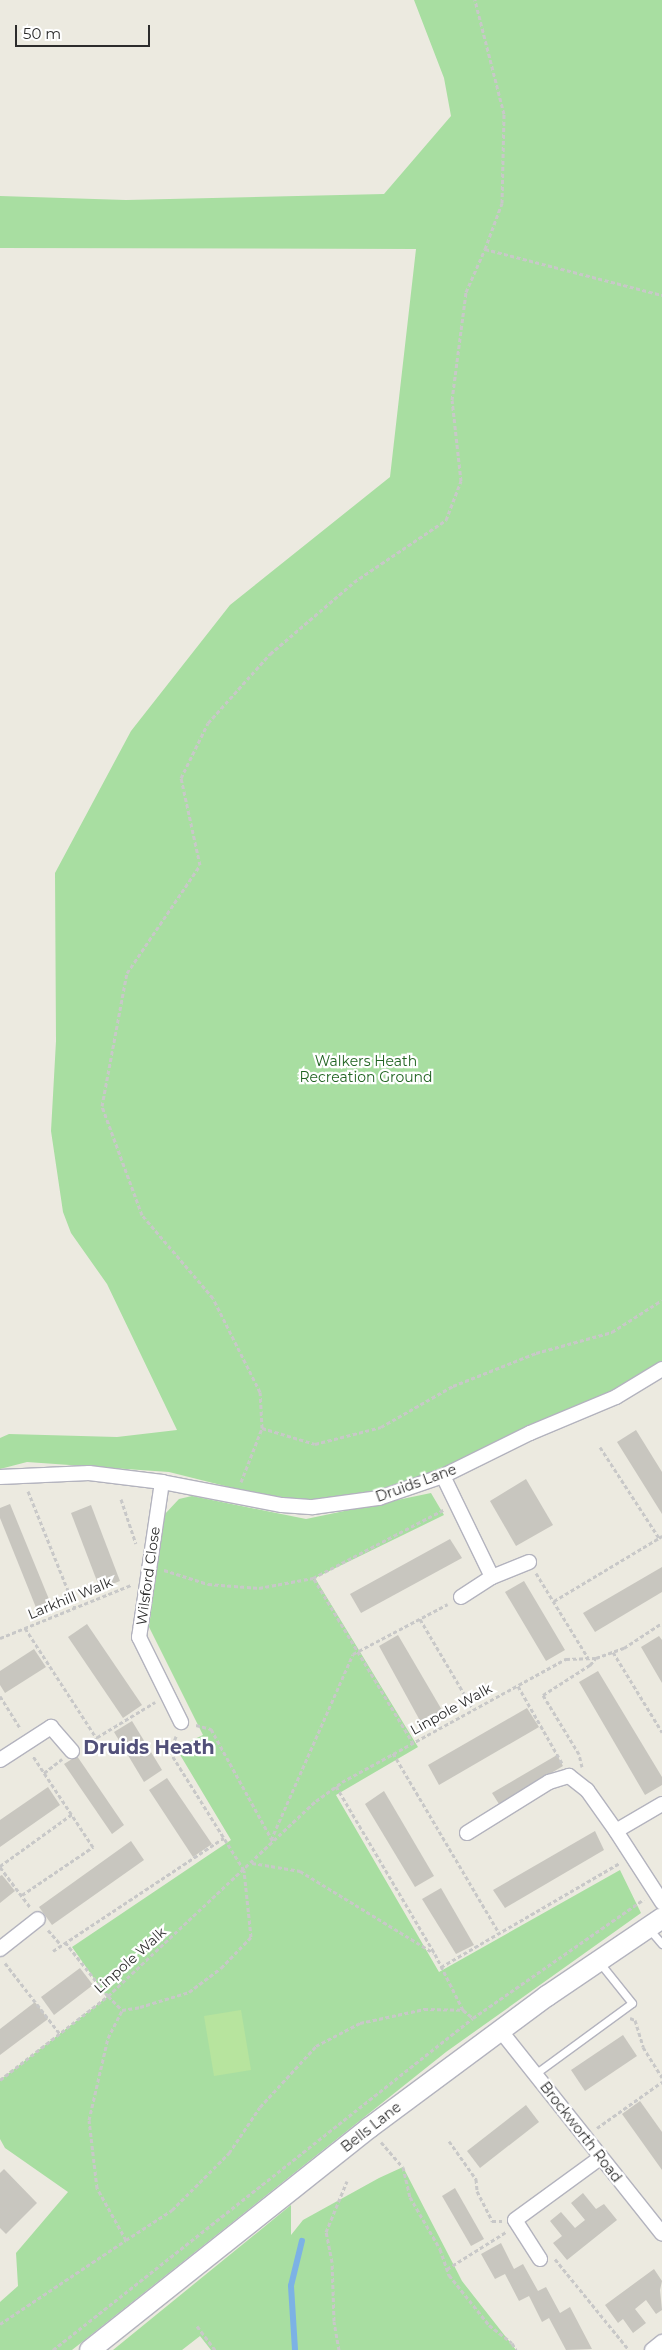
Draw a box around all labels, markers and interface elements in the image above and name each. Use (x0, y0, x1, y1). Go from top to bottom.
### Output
scale bar (18, 15, 152, 47)
text: 50 m (23, 24, 61, 43)
park label: Walkers Heath Recreation Ground (299, 1053, 433, 1086)
street label: Druids Lane (373, 1461, 459, 1505)
street label: Wilsford Close (133, 1526, 163, 1626)
street label: Larkhill Walk (25, 1573, 115, 1623)
street label: Linpole Walk (407, 1680, 495, 1738)
district label: Druids Heath (83, 1737, 215, 1759)
street label: Linpole Walk (91, 1923, 169, 1997)
street label: Brockworth Road (537, 2079, 625, 2185)
street label: Bells Lane (338, 2098, 404, 2156)

